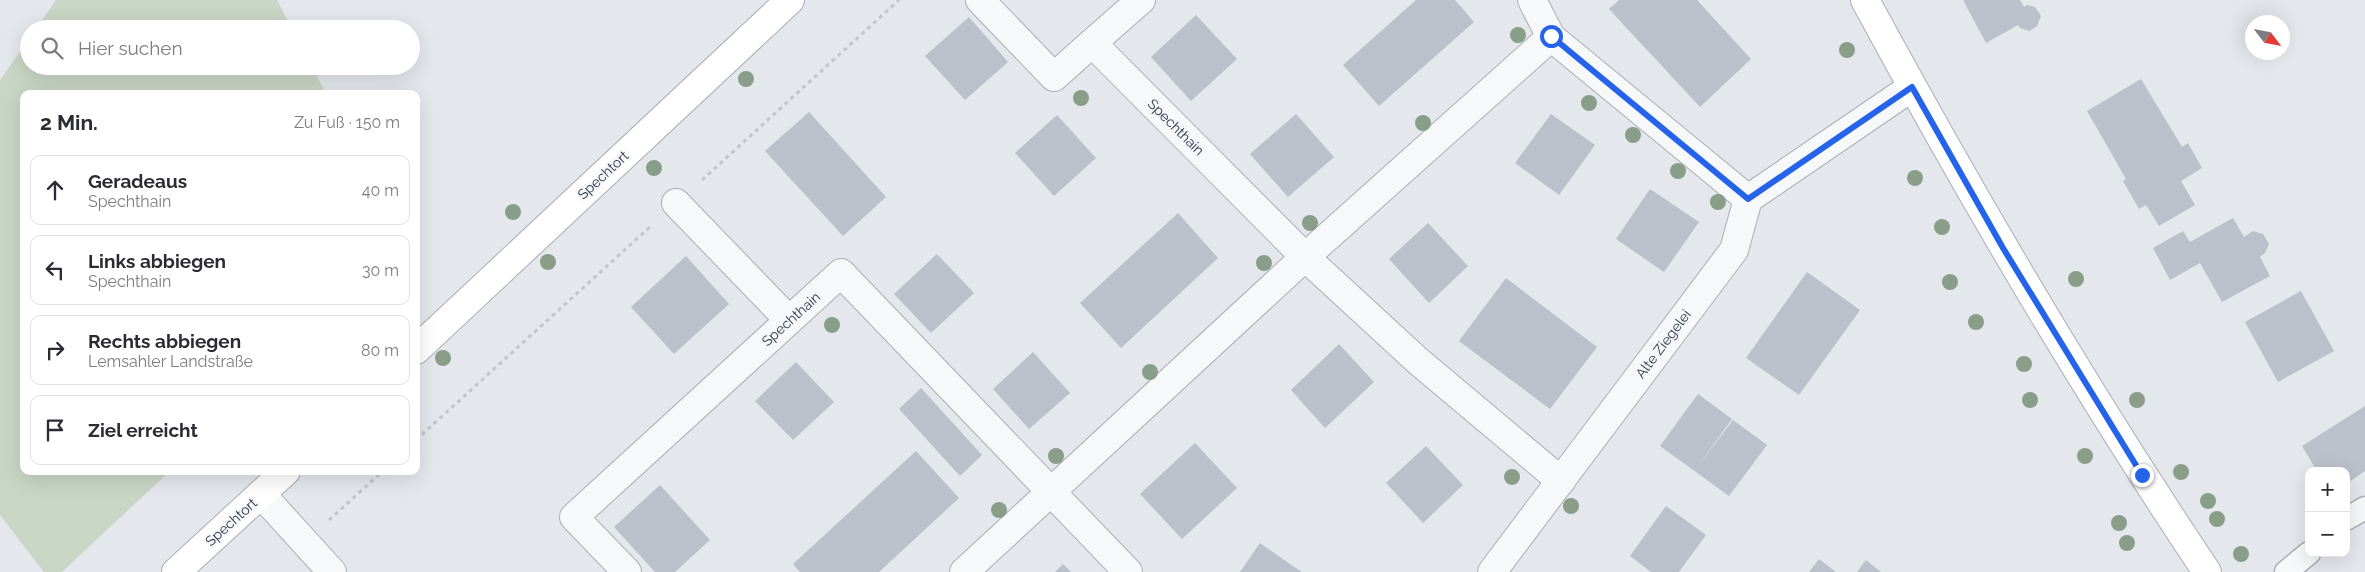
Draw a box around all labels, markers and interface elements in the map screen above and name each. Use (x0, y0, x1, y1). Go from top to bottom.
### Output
north arrow (2245, 15, 2290, 60)
search box (20, 20, 420, 75)
route start (1540, 25, 1563, 48)
icon: search (38, 34, 66, 62)
text: Hier suchen (78, 37, 183, 59)
street label: Spechthain (1145, 96, 1207, 158)
text: 2 Min. (40, 110, 98, 135)
text: Zu Fuß · 150 m (294, 113, 400, 132)
street label: Spechtort (574, 147, 632, 203)
text: Geradeaus (88, 170, 187, 192)
icon: ahead (41, 176, 69, 204)
text: 40 m (362, 181, 399, 200)
text: Spechthain (88, 192, 171, 211)
text: Links abbiegen (88, 250, 226, 272)
icon: left (41, 256, 69, 284)
text: 30 m (362, 261, 399, 280)
text: Spechthain (88, 272, 171, 291)
street label: Spechthain (759, 289, 823, 349)
street label: Alte Ziegelei (1632, 307, 1694, 381)
text: Rechts abbiegen (88, 330, 241, 352)
icon: right (41, 336, 69, 364)
text: 80 m (361, 341, 399, 360)
text: Lemsahler Landstraße (88, 352, 253, 371)
icon: arrive (41, 416, 69, 444)
text: Ziel erreicht (88, 419, 198, 441)
route end (2131, 464, 2154, 487)
map controls (2305, 467, 2350, 557)
button: + (2305, 467, 2350, 512)
street label: Spechtort (202, 495, 260, 549)
button: − (2305, 512, 2350, 557)

